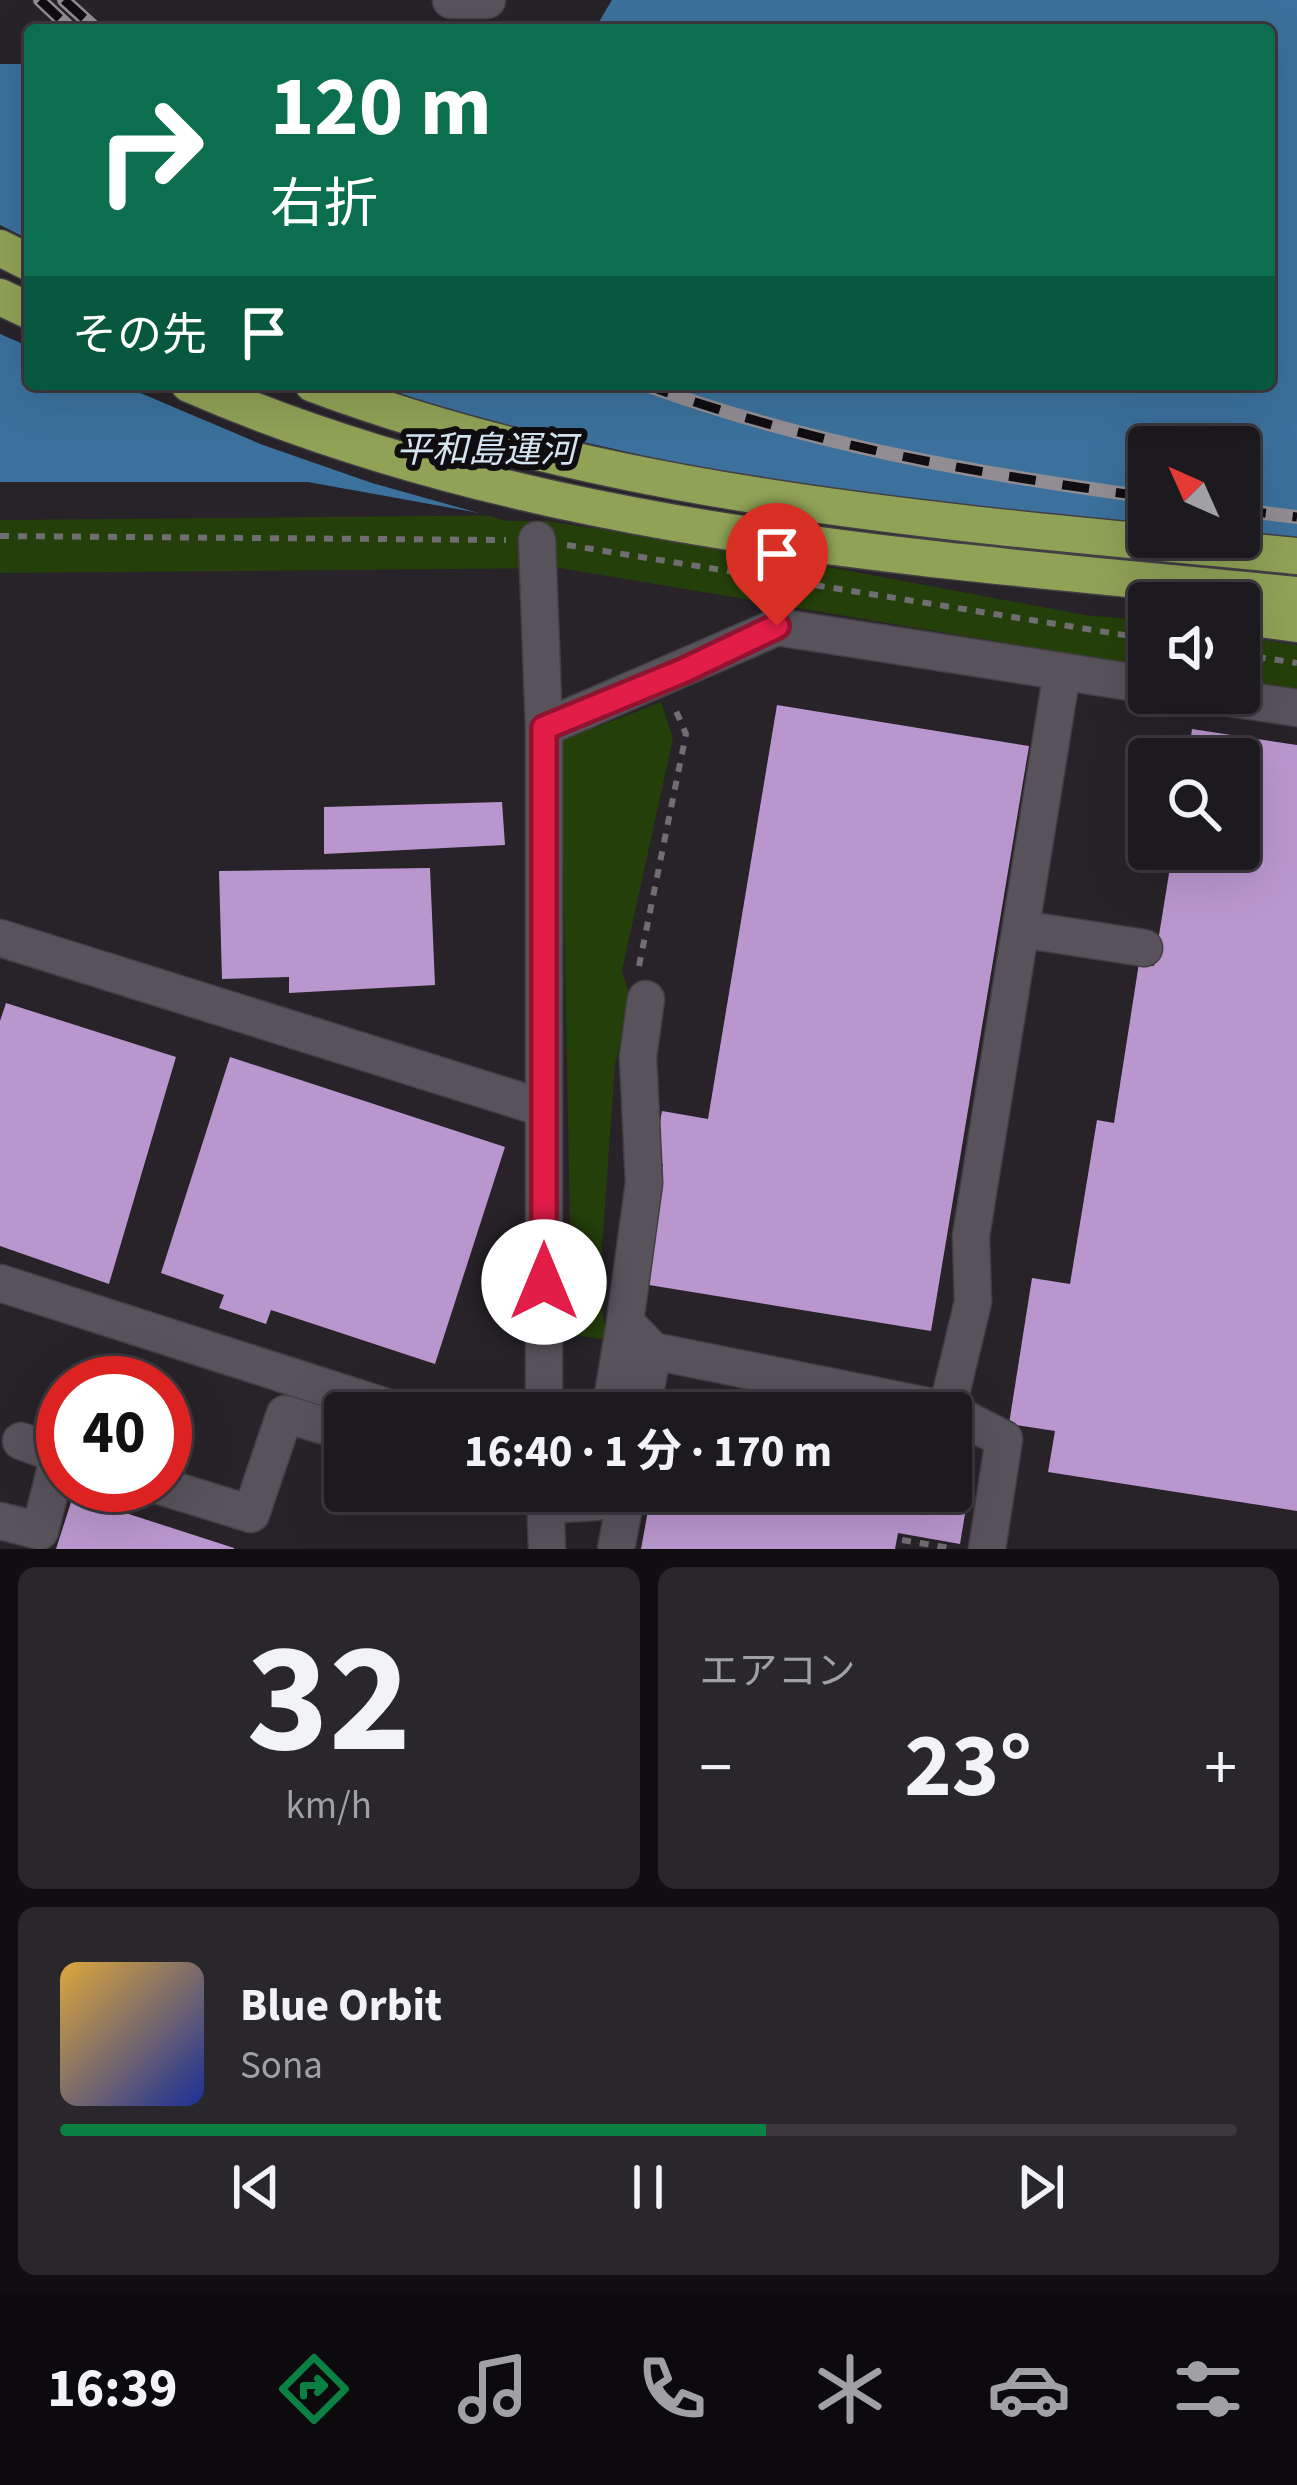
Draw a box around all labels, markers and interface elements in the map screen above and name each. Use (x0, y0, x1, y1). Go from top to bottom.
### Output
text: 120 m (270, 48, 492, 168)
icon: right (72, 72, 228, 228)
text: 右折 (270, 167, 378, 244)
icon: arrive (231, 300, 297, 366)
text: その先 (72, 304, 207, 368)
water label: 平和島運河 (396, 425, 582, 476)
north arrow (1128, 426, 1260, 558)
map controls (1128, 426, 1260, 870)
pin (726, 503, 828, 626)
icon: arrive (744, 521, 810, 587)
button: sound (1128, 582, 1260, 714)
button: search (1128, 738, 1260, 870)
position arrow (481, 1219, 607, 1345)
speed limit sign: 40 (36, 1356, 192, 1512)
text: 16:40 · 1 分 · 170 m (464, 1420, 832, 1484)
text: 32 (246, 1589, 411, 1811)
text: エアコン (700, 1644, 856, 1700)
text: 23° (904, 1703, 1032, 1831)
text: − (700, 1721, 732, 1815)
text: + (1204, 1721, 1237, 1815)
text: km/h (285, 1778, 372, 1834)
text: Blue Orbit (240, 1974, 442, 2038)
text: Sona (240, 2038, 323, 2094)
icon: previous (223, 2154, 289, 2220)
icon: pause (615, 2154, 681, 2220)
icon: next (1008, 2154, 1074, 2220)
icon: directions (272, 2347, 356, 2431)
icon: music (451, 2347, 535, 2431)
icon: phone (630, 2347, 714, 2431)
icon: climate (808, 2347, 892, 2431)
icon: car (987, 2347, 1071, 2431)
icon: filters (1166, 2347, 1250, 2431)
text: 16:39 (47, 2351, 178, 2428)

